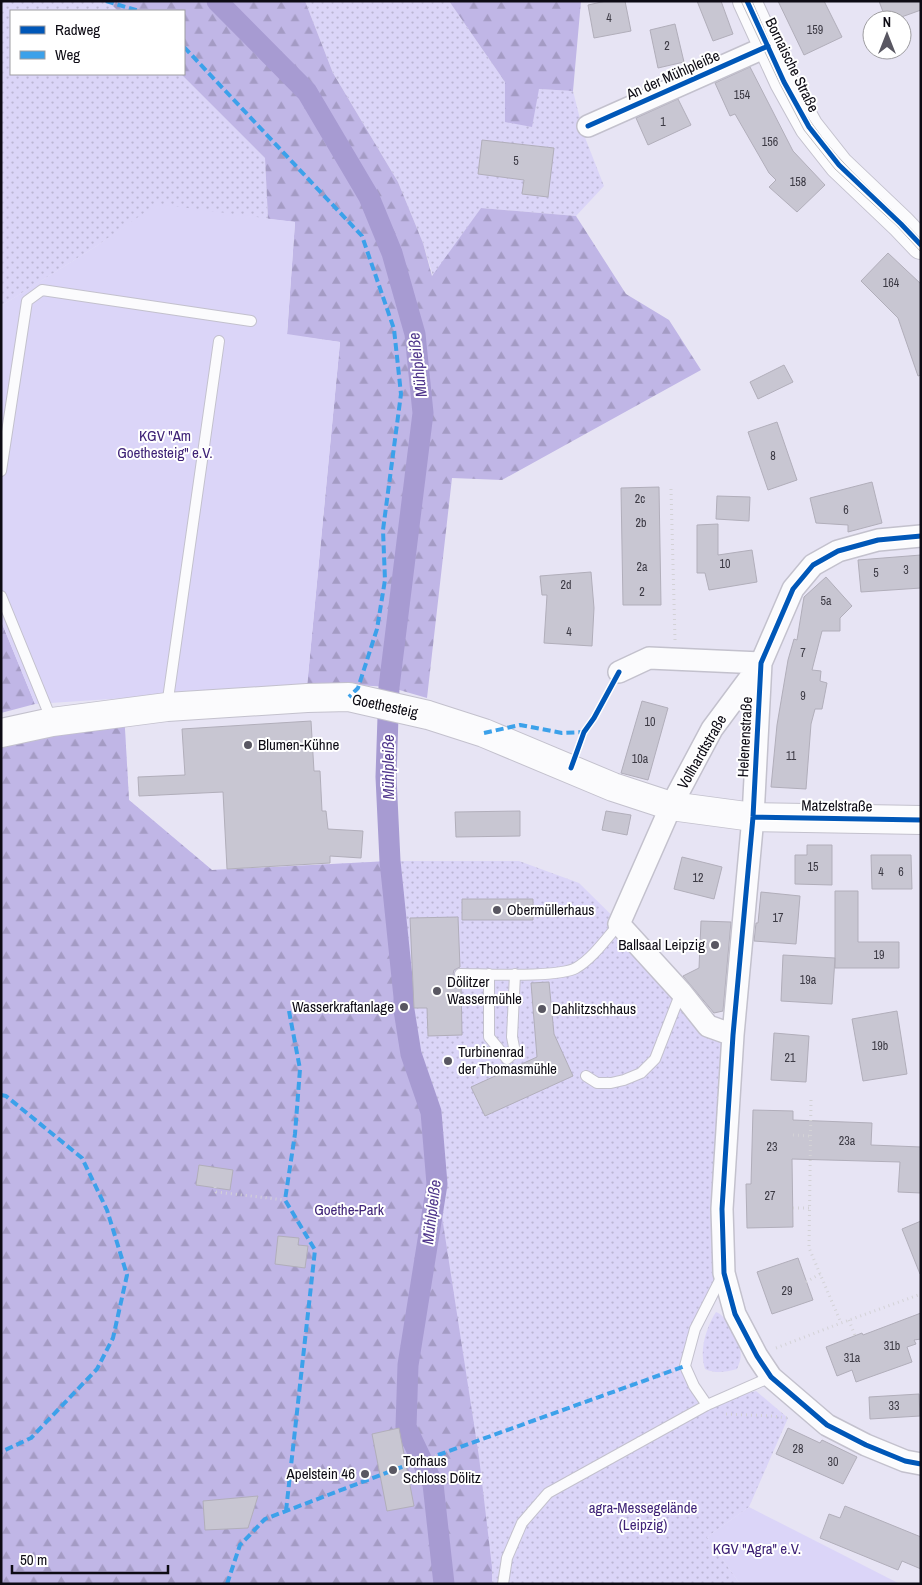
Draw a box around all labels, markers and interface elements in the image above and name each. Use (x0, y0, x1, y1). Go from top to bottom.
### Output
legend (10, 10, 185, 75)
house number: 4 (606, 10, 612, 26)
north arrow (862, 10, 912, 60)
text: N (883, 13, 891, 31)
street label: Bornaische Straße (761, 14, 824, 116)
text: Radweg (55, 19, 100, 40)
house number: 159 (807, 22, 823, 38)
house number: 2 (664, 38, 670, 54)
text: Weg (55, 44, 80, 65)
street label: An der Mühlpleiße (622, 44, 723, 105)
house number: 154 (734, 87, 751, 103)
house number: 1 (660, 114, 666, 130)
house number: 156 (762, 134, 778, 150)
house number: 5 (513, 153, 519, 169)
house number: 158 (790, 174, 806, 190)
house number: 164 (883, 275, 900, 291)
water label: Mühlpleiße (402, 331, 432, 399)
park label: KGV "Am Goethesteig" e.V. (117, 425, 213, 463)
house number: 8 (770, 448, 776, 464)
house number: 2c (635, 491, 645, 507)
house number: 6 (843, 502, 849, 518)
house number: 2b (636, 515, 646, 531)
house number: 10 (720, 556, 730, 572)
house number: 2a (637, 559, 648, 575)
house number: 3 (903, 562, 909, 578)
house number: 5 (873, 565, 879, 581)
house number: 2d (561, 577, 571, 593)
house number: 2 (639, 584, 645, 600)
house number: 5a (821, 593, 832, 609)
house number: 4 (566, 624, 572, 640)
house number: 7 (800, 645, 806, 661)
street label: Goethesteig (350, 688, 420, 723)
house number: 9 (800, 688, 806, 704)
street label: Helenenstraße (732, 696, 757, 778)
street label: Vollhardtstraße (672, 711, 731, 793)
house number: 10 (645, 714, 655, 730)
place label: Blumen-Kühne (258, 734, 340, 755)
water label: Mühlpleiße (377, 735, 399, 799)
marker: Blumen-Kühne (242, 739, 254, 751)
house number: 11 (786, 748, 797, 764)
house number: 10a (632, 751, 649, 767)
street label: Matzelstraße (801, 794, 873, 817)
house number: 15 (808, 859, 819, 875)
house number: 4 (878, 864, 884, 880)
house number: 6 (898, 864, 904, 880)
house number: 12 (693, 870, 703, 886)
place label: Obermüllerhaus (507, 899, 595, 920)
marker: Obermüllerhaus (491, 904, 503, 916)
house number: 17 (773, 910, 784, 926)
place label: Ballsaal Leipzig (618, 934, 705, 955)
marker: Ballsaal Leipzig (709, 939, 721, 951)
house number: 19 (874, 947, 884, 963)
place label: Dölitzer Wassermühle (447, 971, 522, 1009)
house number: 19a (800, 972, 817, 988)
marker: Dölitzer Wassermühle (431, 985, 443, 997)
place label: Wasserkraftanlage (292, 996, 394, 1017)
place label: Dahlitzschhaus (552, 998, 636, 1019)
marker: Wasserkraftanlage (398, 1001, 410, 1013)
marker: Dahlitzschhaus (536, 1003, 548, 1015)
house number: 19b (872, 1038, 888, 1054)
place label: Turbinenrad der Thomasmühle (458, 1041, 557, 1079)
house number: 21 (785, 1050, 796, 1066)
marker: Turbinenrad der Thomasmühle (442, 1055, 454, 1067)
house number: 23a (839, 1133, 856, 1149)
house number: 23 (767, 1139, 777, 1155)
water label: Mühlpleiße (416, 1178, 446, 1246)
house number: 27 (765, 1188, 776, 1204)
park label: Goethe-Park (314, 1199, 385, 1220)
house number: 29 (782, 1283, 792, 1299)
house number: 31b (884, 1338, 900, 1354)
house number: 31a (844, 1350, 861, 1366)
house number: 33 (889, 1398, 899, 1414)
house number: 28 (793, 1441, 803, 1457)
place label: Torhaus Schloss Dölitz (403, 1450, 481, 1488)
house number: 30 (828, 1454, 838, 1470)
place label: Apelstein 46 (286, 1463, 355, 1484)
marker: Torhaus Schloss Dölitz (387, 1464, 399, 1476)
marker: Apelstein 46 (359, 1468, 371, 1480)
park label: agra-Messegelände (Leipzig) (589, 1497, 698, 1535)
park label: KGV "Agra" e.V. (713, 1538, 801, 1559)
scale bar (12, 1542, 169, 1574)
text: 50 m (20, 1549, 47, 1570)

